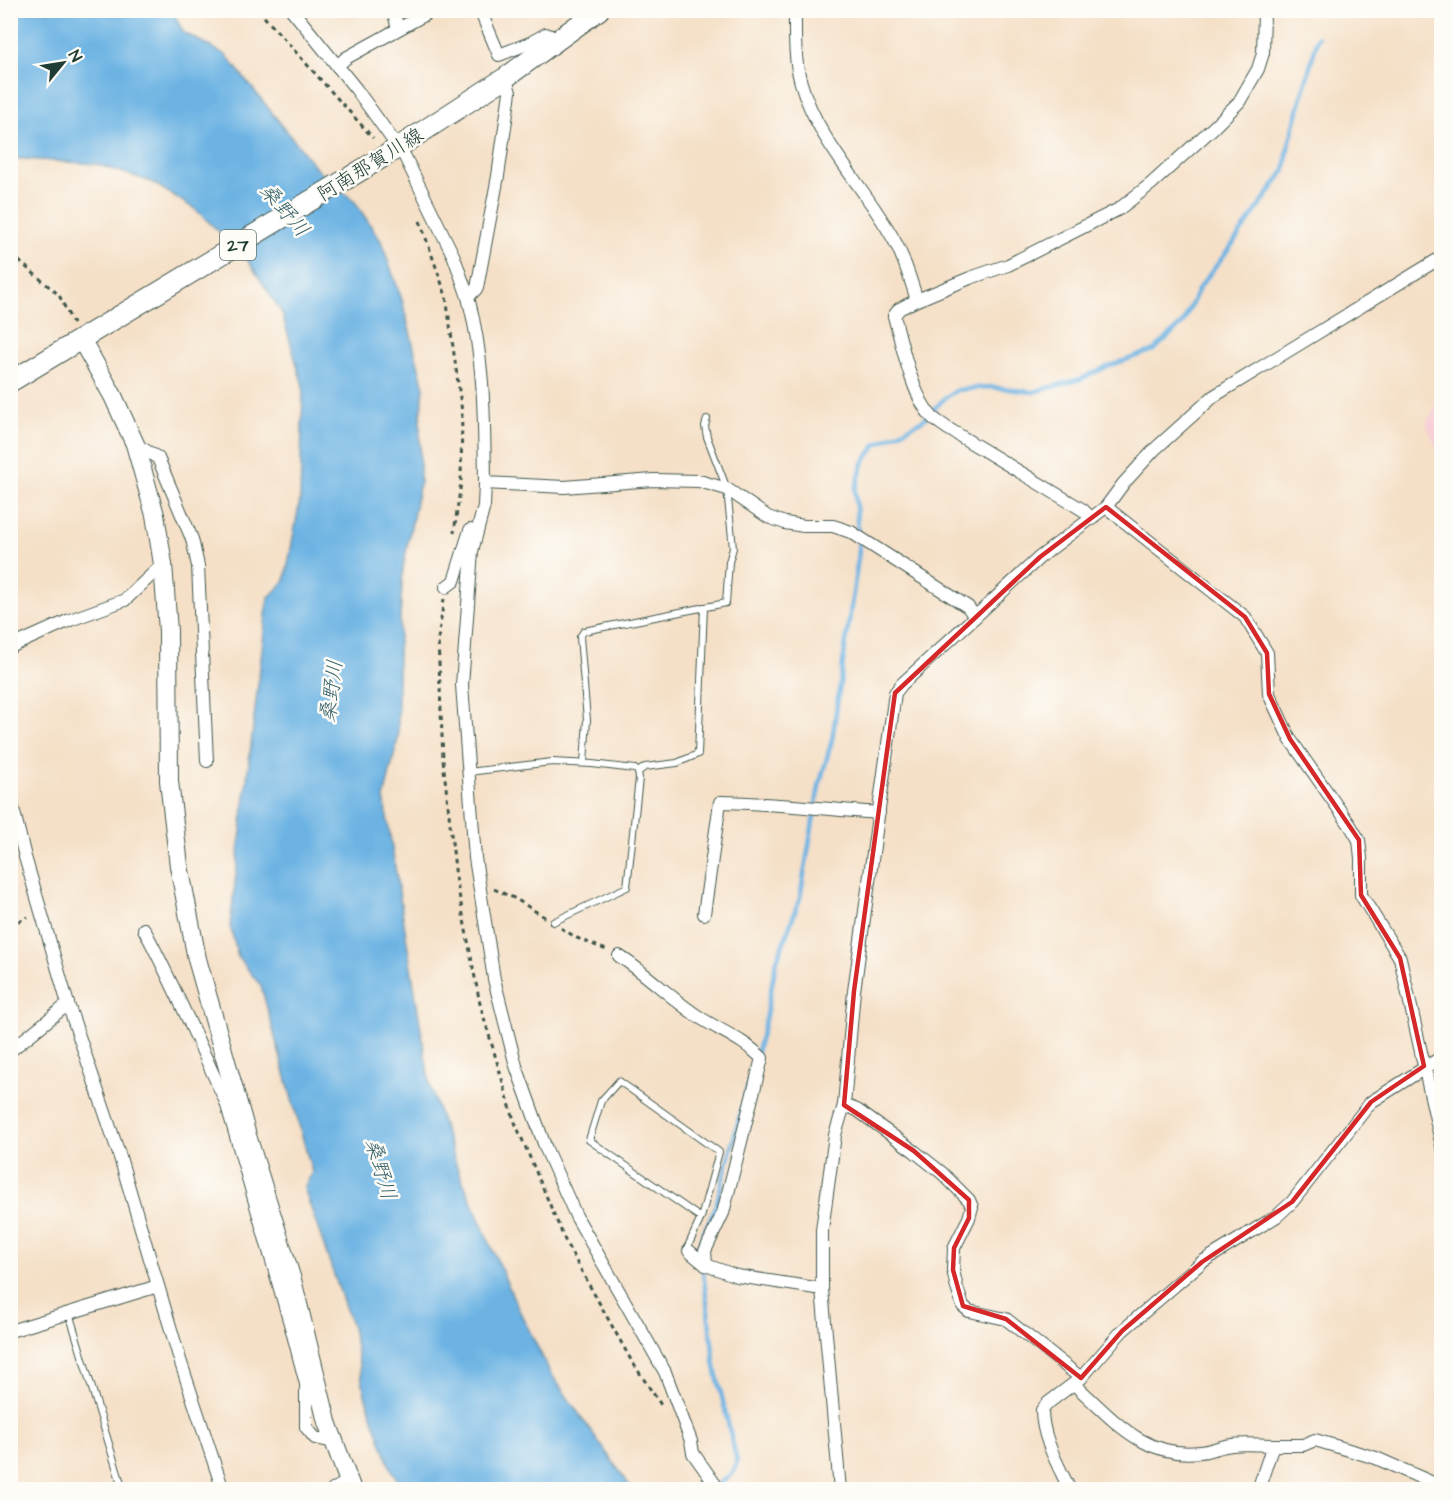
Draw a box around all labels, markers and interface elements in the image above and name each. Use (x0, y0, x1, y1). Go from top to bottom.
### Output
north arrow (33, 33, 93, 93)
text: N (63, 46, 87, 66)
street label: 阿南那賀川線 (312, 121, 429, 209)
water label: 桑野川 (253, 177, 316, 244)
road number: 27 (220, 230, 256, 260)
water label: 桑野川 (313, 658, 350, 724)
water label: 桑野川 (358, 1135, 403, 1203)

